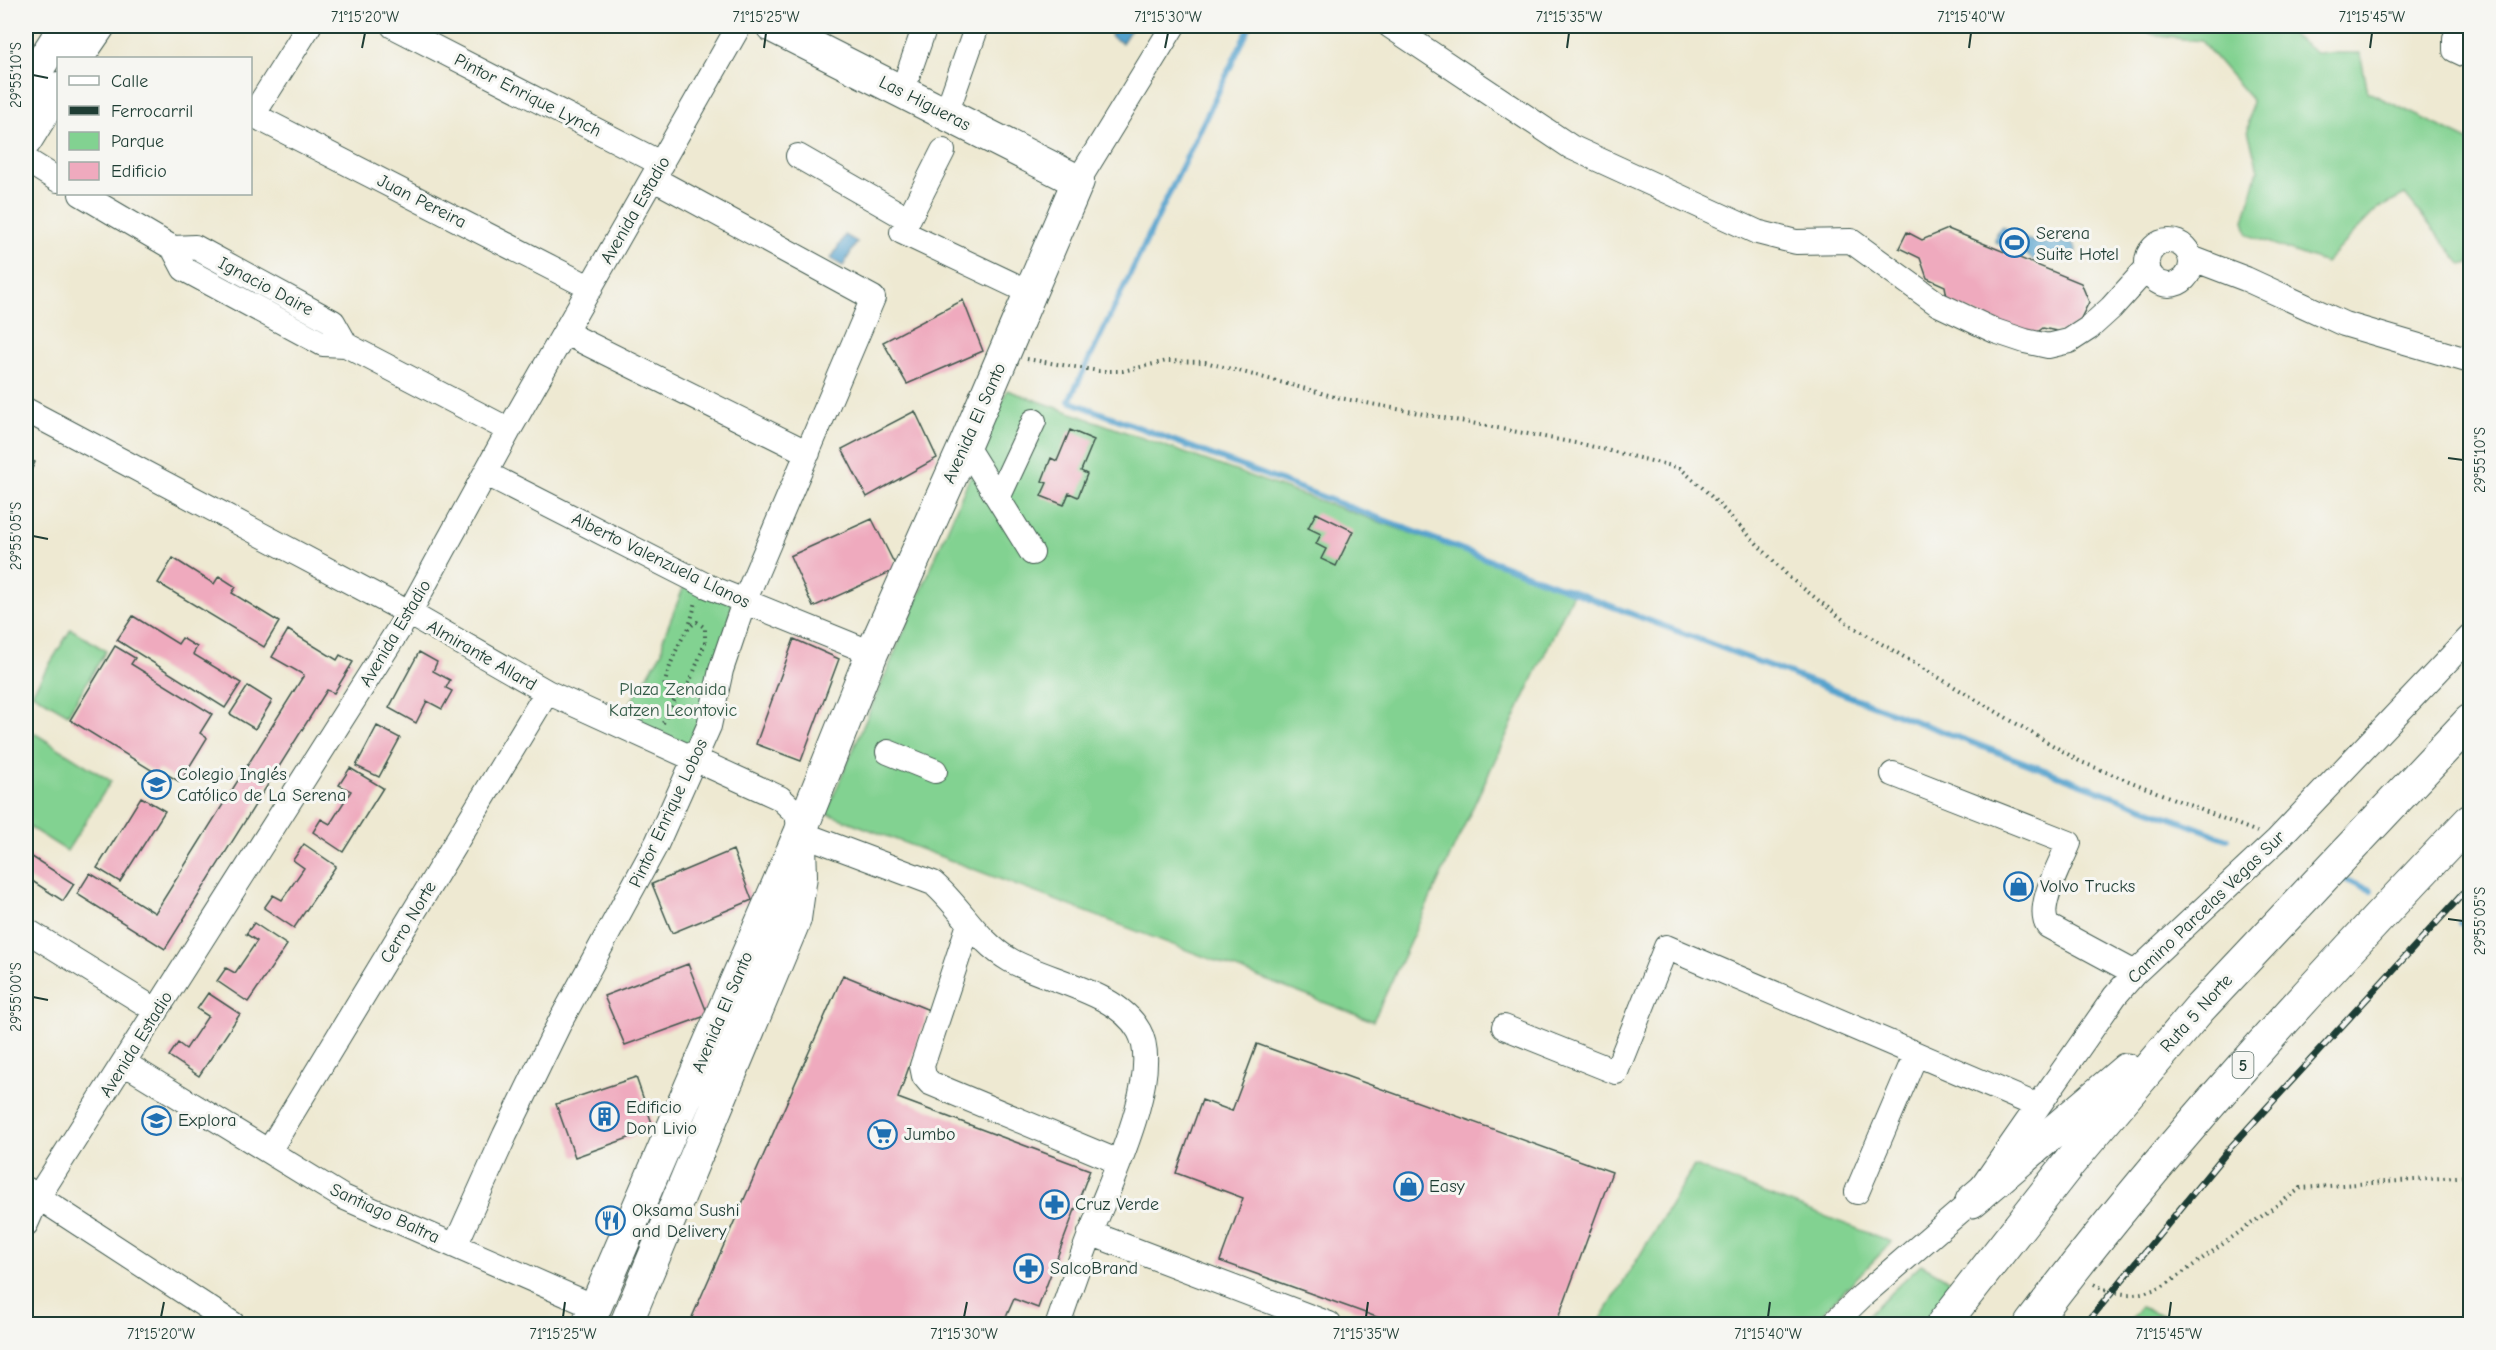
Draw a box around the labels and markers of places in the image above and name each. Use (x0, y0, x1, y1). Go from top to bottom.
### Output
place label: Serena Suite Hotel (2036, 223, 2119, 265)
sports icon: Serena Suite Hotel (1999, 227, 2031, 259)
place label: Colegio Inglés Católico de La Serena (177, 764, 346, 806)
school or university icon: Colegio Inglés Católico de La Serena (140, 768, 172, 800)
shop icon: Volvo Trucks (2003, 870, 2035, 902)
place label: Volvo Trucks (2040, 876, 2135, 897)
place label: Edificio Don Livio (626, 1097, 697, 1139)
building icon: Edificio Don Livio (589, 1101, 621, 1133)
school or university icon: Explora (141, 1104, 173, 1136)
place label: Explora (178, 1110, 236, 1131)
supermarket icon: Jumbo (867, 1118, 899, 1150)
place label: Jumbo (904, 1124, 955, 1145)
shop icon: Easy (1392, 1170, 1424, 1202)
place label: Easy (1429, 1176, 1466, 1197)
pharmacy icon: Cruz Verde (1038, 1188, 1070, 1220)
place label: Cruz Verde (1075, 1194, 1159, 1215)
place label: Oksama Sushi and Delivery (632, 1200, 740, 1242)
restaurant icon: Oksama Sushi and Delivery (595, 1204, 627, 1236)
pharmacy icon: SalcoBrand (1013, 1252, 1045, 1284)
place label: SalcoBrand (1050, 1258, 1138, 1279)

